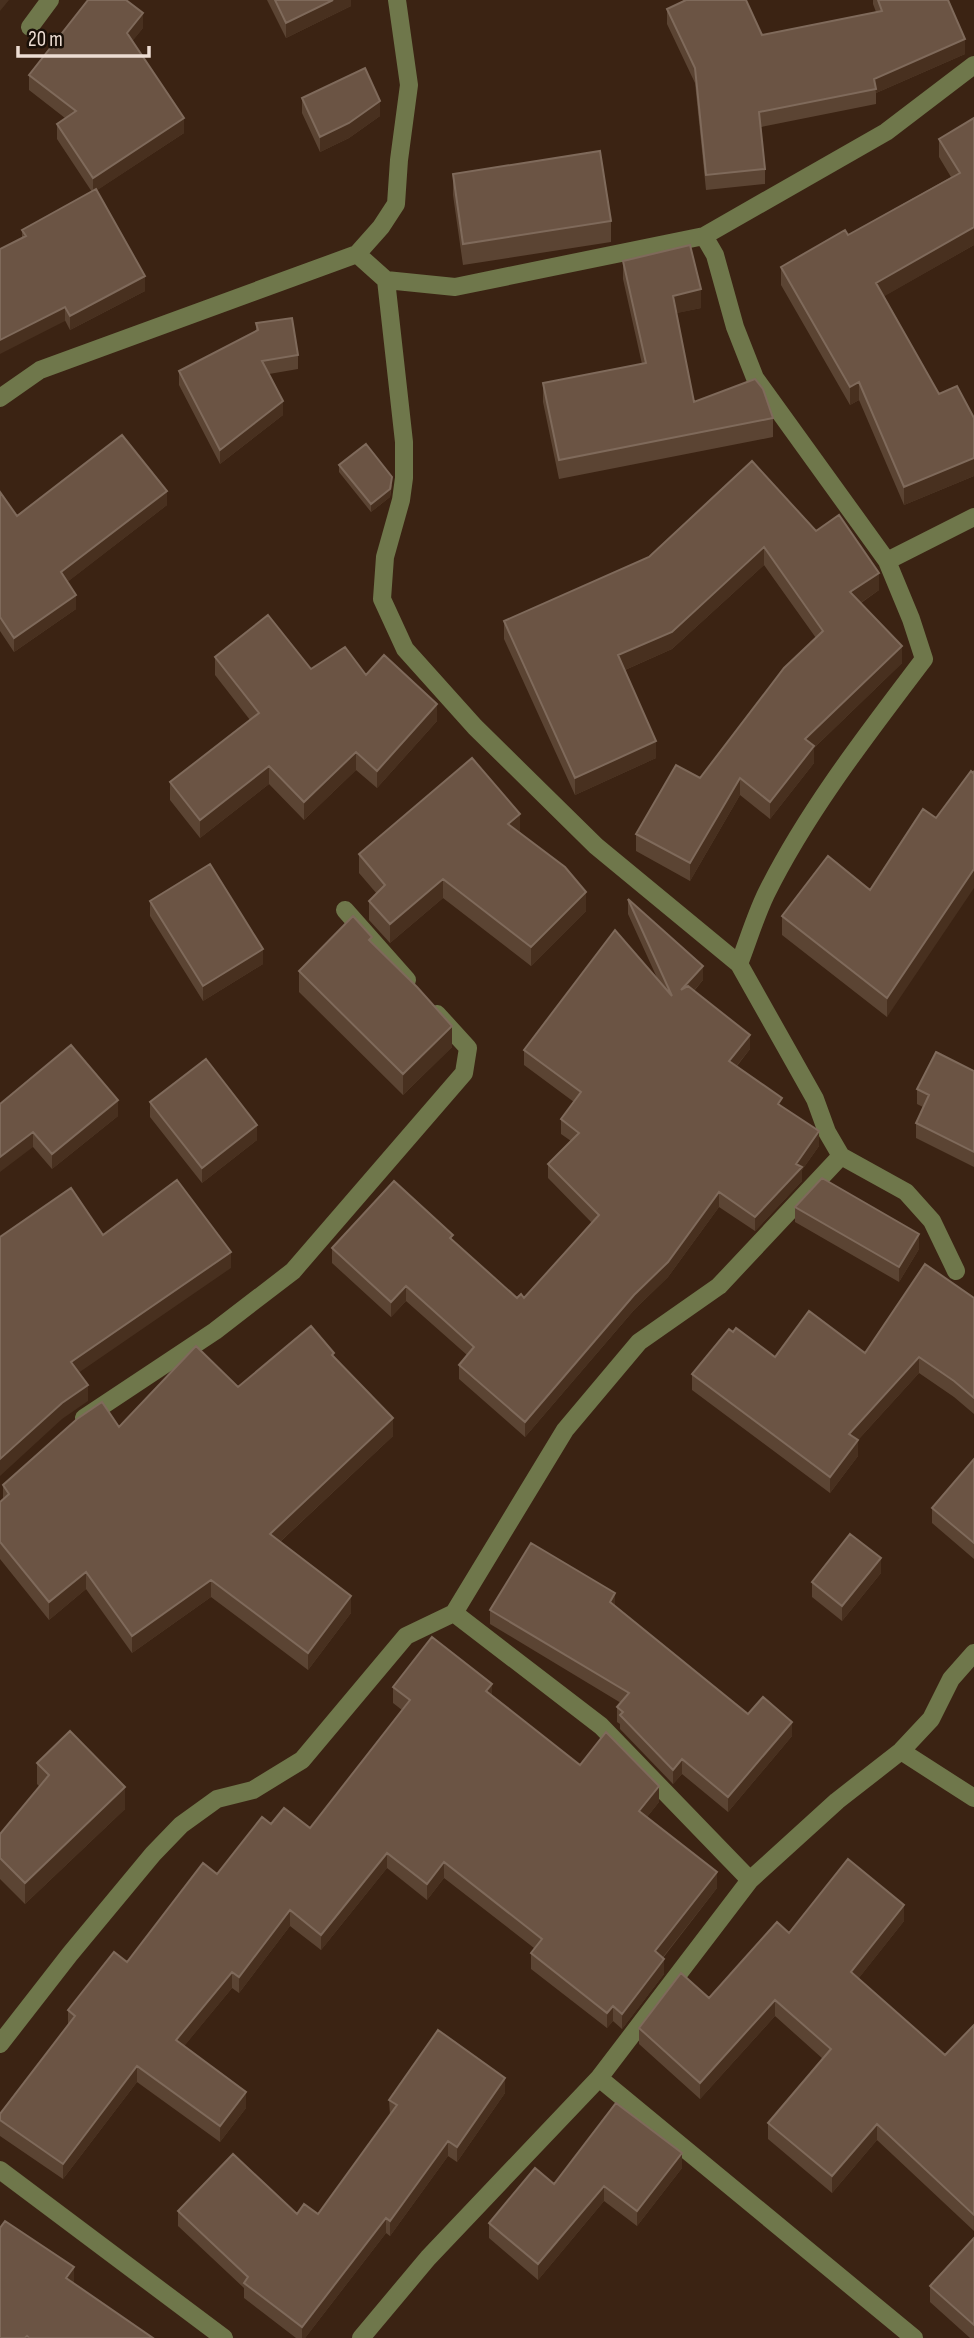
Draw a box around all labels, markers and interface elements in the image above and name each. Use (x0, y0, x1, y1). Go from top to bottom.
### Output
scale bar (18, 14, 149, 58)
text: 20 m (28, 27, 63, 52)

